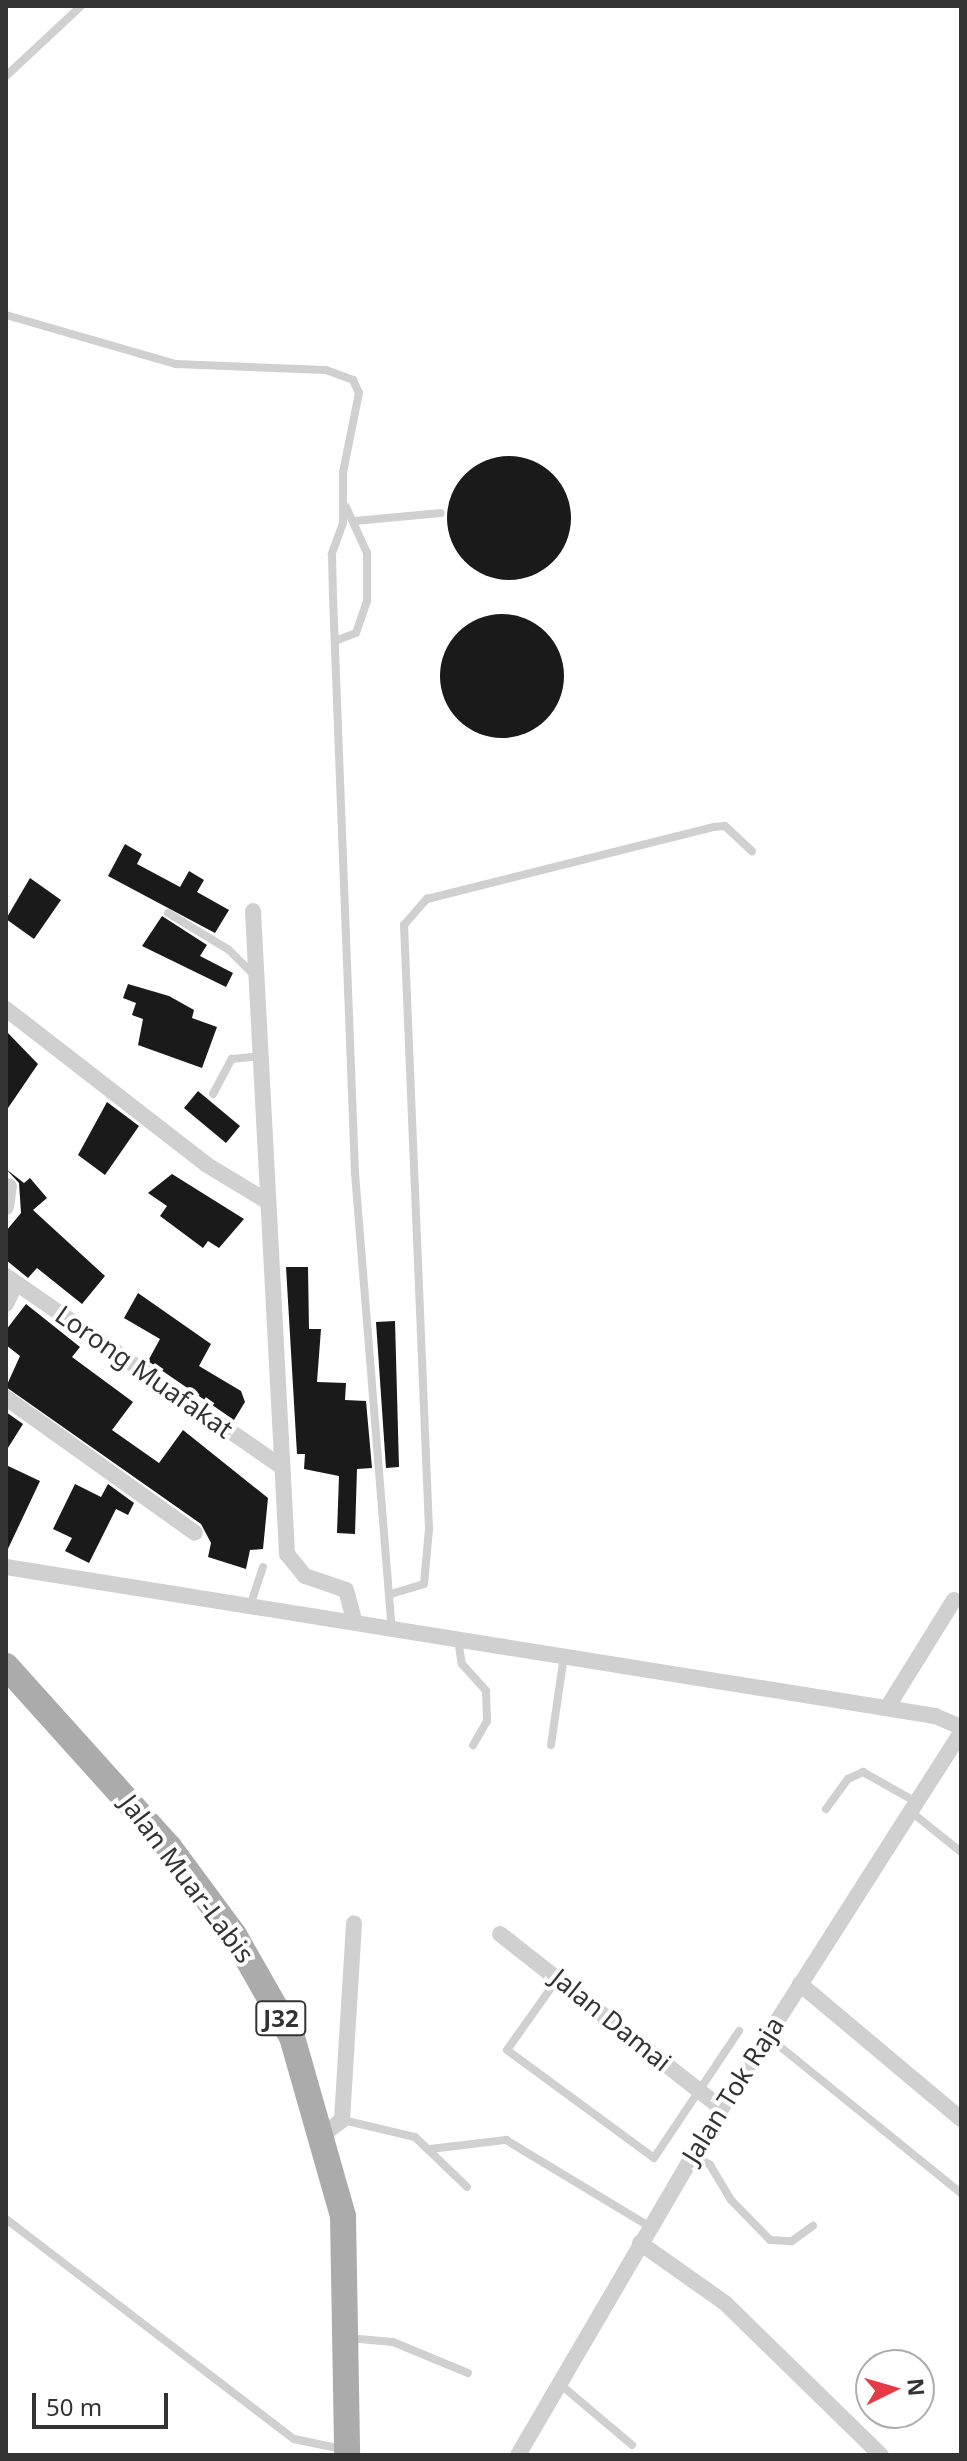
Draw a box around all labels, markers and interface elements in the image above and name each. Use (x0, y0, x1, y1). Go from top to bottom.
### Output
street label: Lorong Muafakat (49, 1299, 239, 1445)
street label: Jalan Muar-Labis (114, 1789, 260, 1969)
street label: Jalan Damai (545, 1962, 677, 2078)
road number: J32 (255, 1998, 307, 2038)
street label: Jalan Tok Raja (676, 2011, 790, 2169)
north arrow (855, 2349, 935, 2429)
scale bar (36, 2377, 172, 2427)
text: N (901, 2377, 933, 2397)
text: 50 m (46, 2390, 102, 2423)

